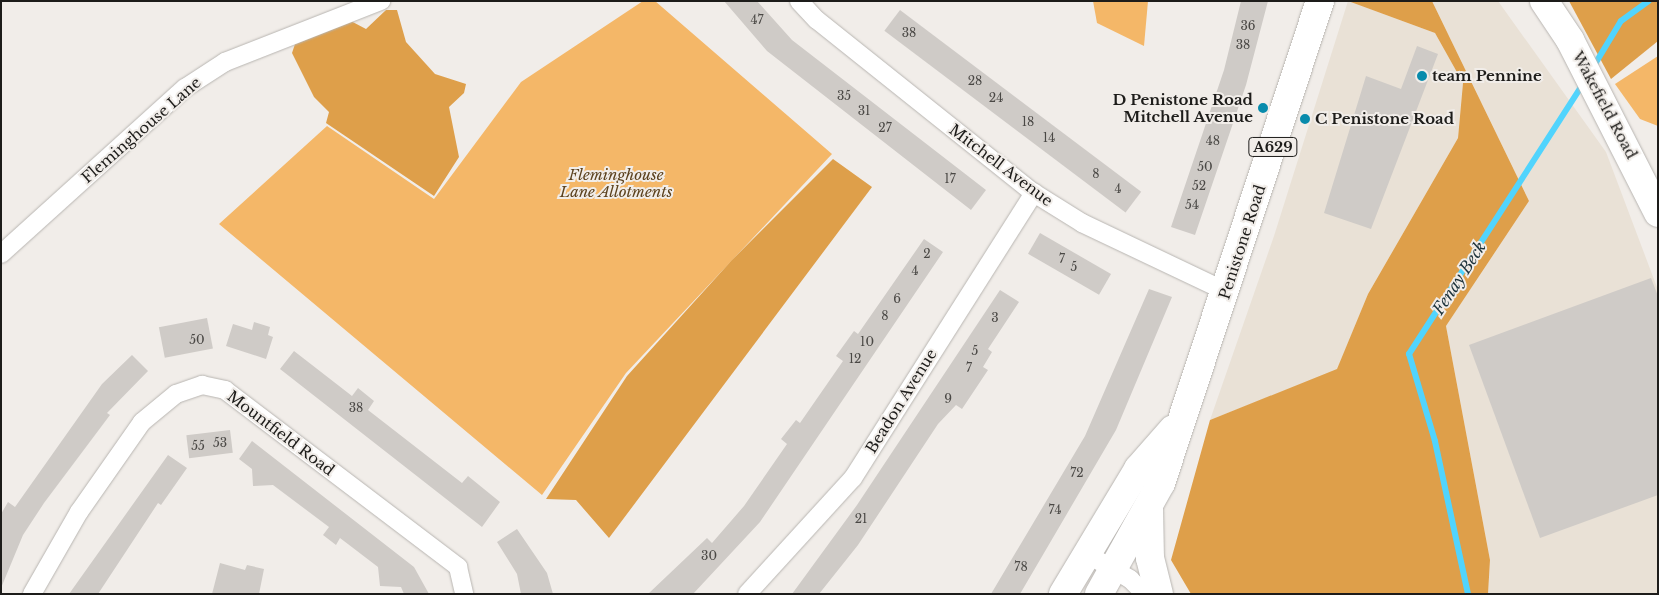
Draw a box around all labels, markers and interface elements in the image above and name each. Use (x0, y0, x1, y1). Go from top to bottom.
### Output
house number: 47 (750, 13, 764, 27)
house number: 36 (1240, 19, 1256, 33)
house number: 38 (902, 26, 916, 40)
house number: 38 (1236, 38, 1250, 52)
street label: Wakefield Road (1569, 48, 1641, 162)
place label: team Pennine (1432, 67, 1542, 85)
marker: team Pennine (1416, 70, 1428, 82)
street label: Fleminghouse Lane (78, 73, 204, 187)
house number: 28 (968, 74, 982, 88)
house number: 35 (837, 89, 851, 103)
place label: D Penistone Road Mitchell Avenue (1112, 90, 1253, 125)
house number: 24 (989, 91, 1003, 105)
marker: D Penistone Road Mitchell Avenue (1257, 102, 1269, 114)
house number: 31 (858, 104, 870, 118)
place label: C Penistone Road (1315, 110, 1454, 128)
marker: C Penistone Road (1299, 113, 1311, 125)
house number: 18 (1022, 115, 1034, 129)
street label: Mitchell Avenue (946, 120, 1056, 210)
house number: 27 (878, 121, 892, 135)
house number: 14 (1043, 131, 1055, 145)
house number: 48 (1206, 134, 1220, 148)
road number: A629 (1248, 136, 1298, 158)
house number: 50 (1197, 160, 1213, 174)
park label: Fleminghouse Lane Allotments (559, 165, 673, 200)
house number: 8 (1092, 167, 1100, 181)
house number: 17 (944, 172, 956, 186)
house number: 52 (1192, 179, 1206, 193)
house number: 4 (1114, 182, 1122, 196)
street label: Penistone Road (1215, 182, 1269, 302)
house number: 54 (1185, 198, 1199, 212)
water label: Fenay Beck (1428, 238, 1490, 318)
house number: 2 (923, 247, 931, 261)
house number: 7 (1059, 252, 1065, 266)
house number: 5 (1071, 260, 1077, 274)
house number: 4 (911, 264, 919, 278)
house number: 6 (893, 292, 901, 306)
house number: 8 (881, 309, 889, 323)
house number: 3 (991, 311, 999, 325)
house number: 50 (189, 333, 205, 347)
house number: 10 (860, 335, 874, 349)
house number: 5 (972, 344, 978, 358)
street label: Beadon Avenue (862, 345, 940, 457)
house number: 12 (849, 352, 861, 366)
house number: 7 (966, 361, 972, 375)
street label: Mountfield Road (224, 387, 338, 479)
house number: 9 (944, 392, 952, 406)
house number: 38 (349, 401, 363, 415)
house number: 53 (213, 436, 227, 450)
house number: 55 (191, 439, 205, 453)
house number: 72 (1070, 466, 1084, 480)
house number: 74 (1049, 503, 1061, 517)
house number: 21 (855, 512, 867, 526)
house number: 30 (701, 549, 717, 563)
house number: 78 (1014, 560, 1028, 574)

